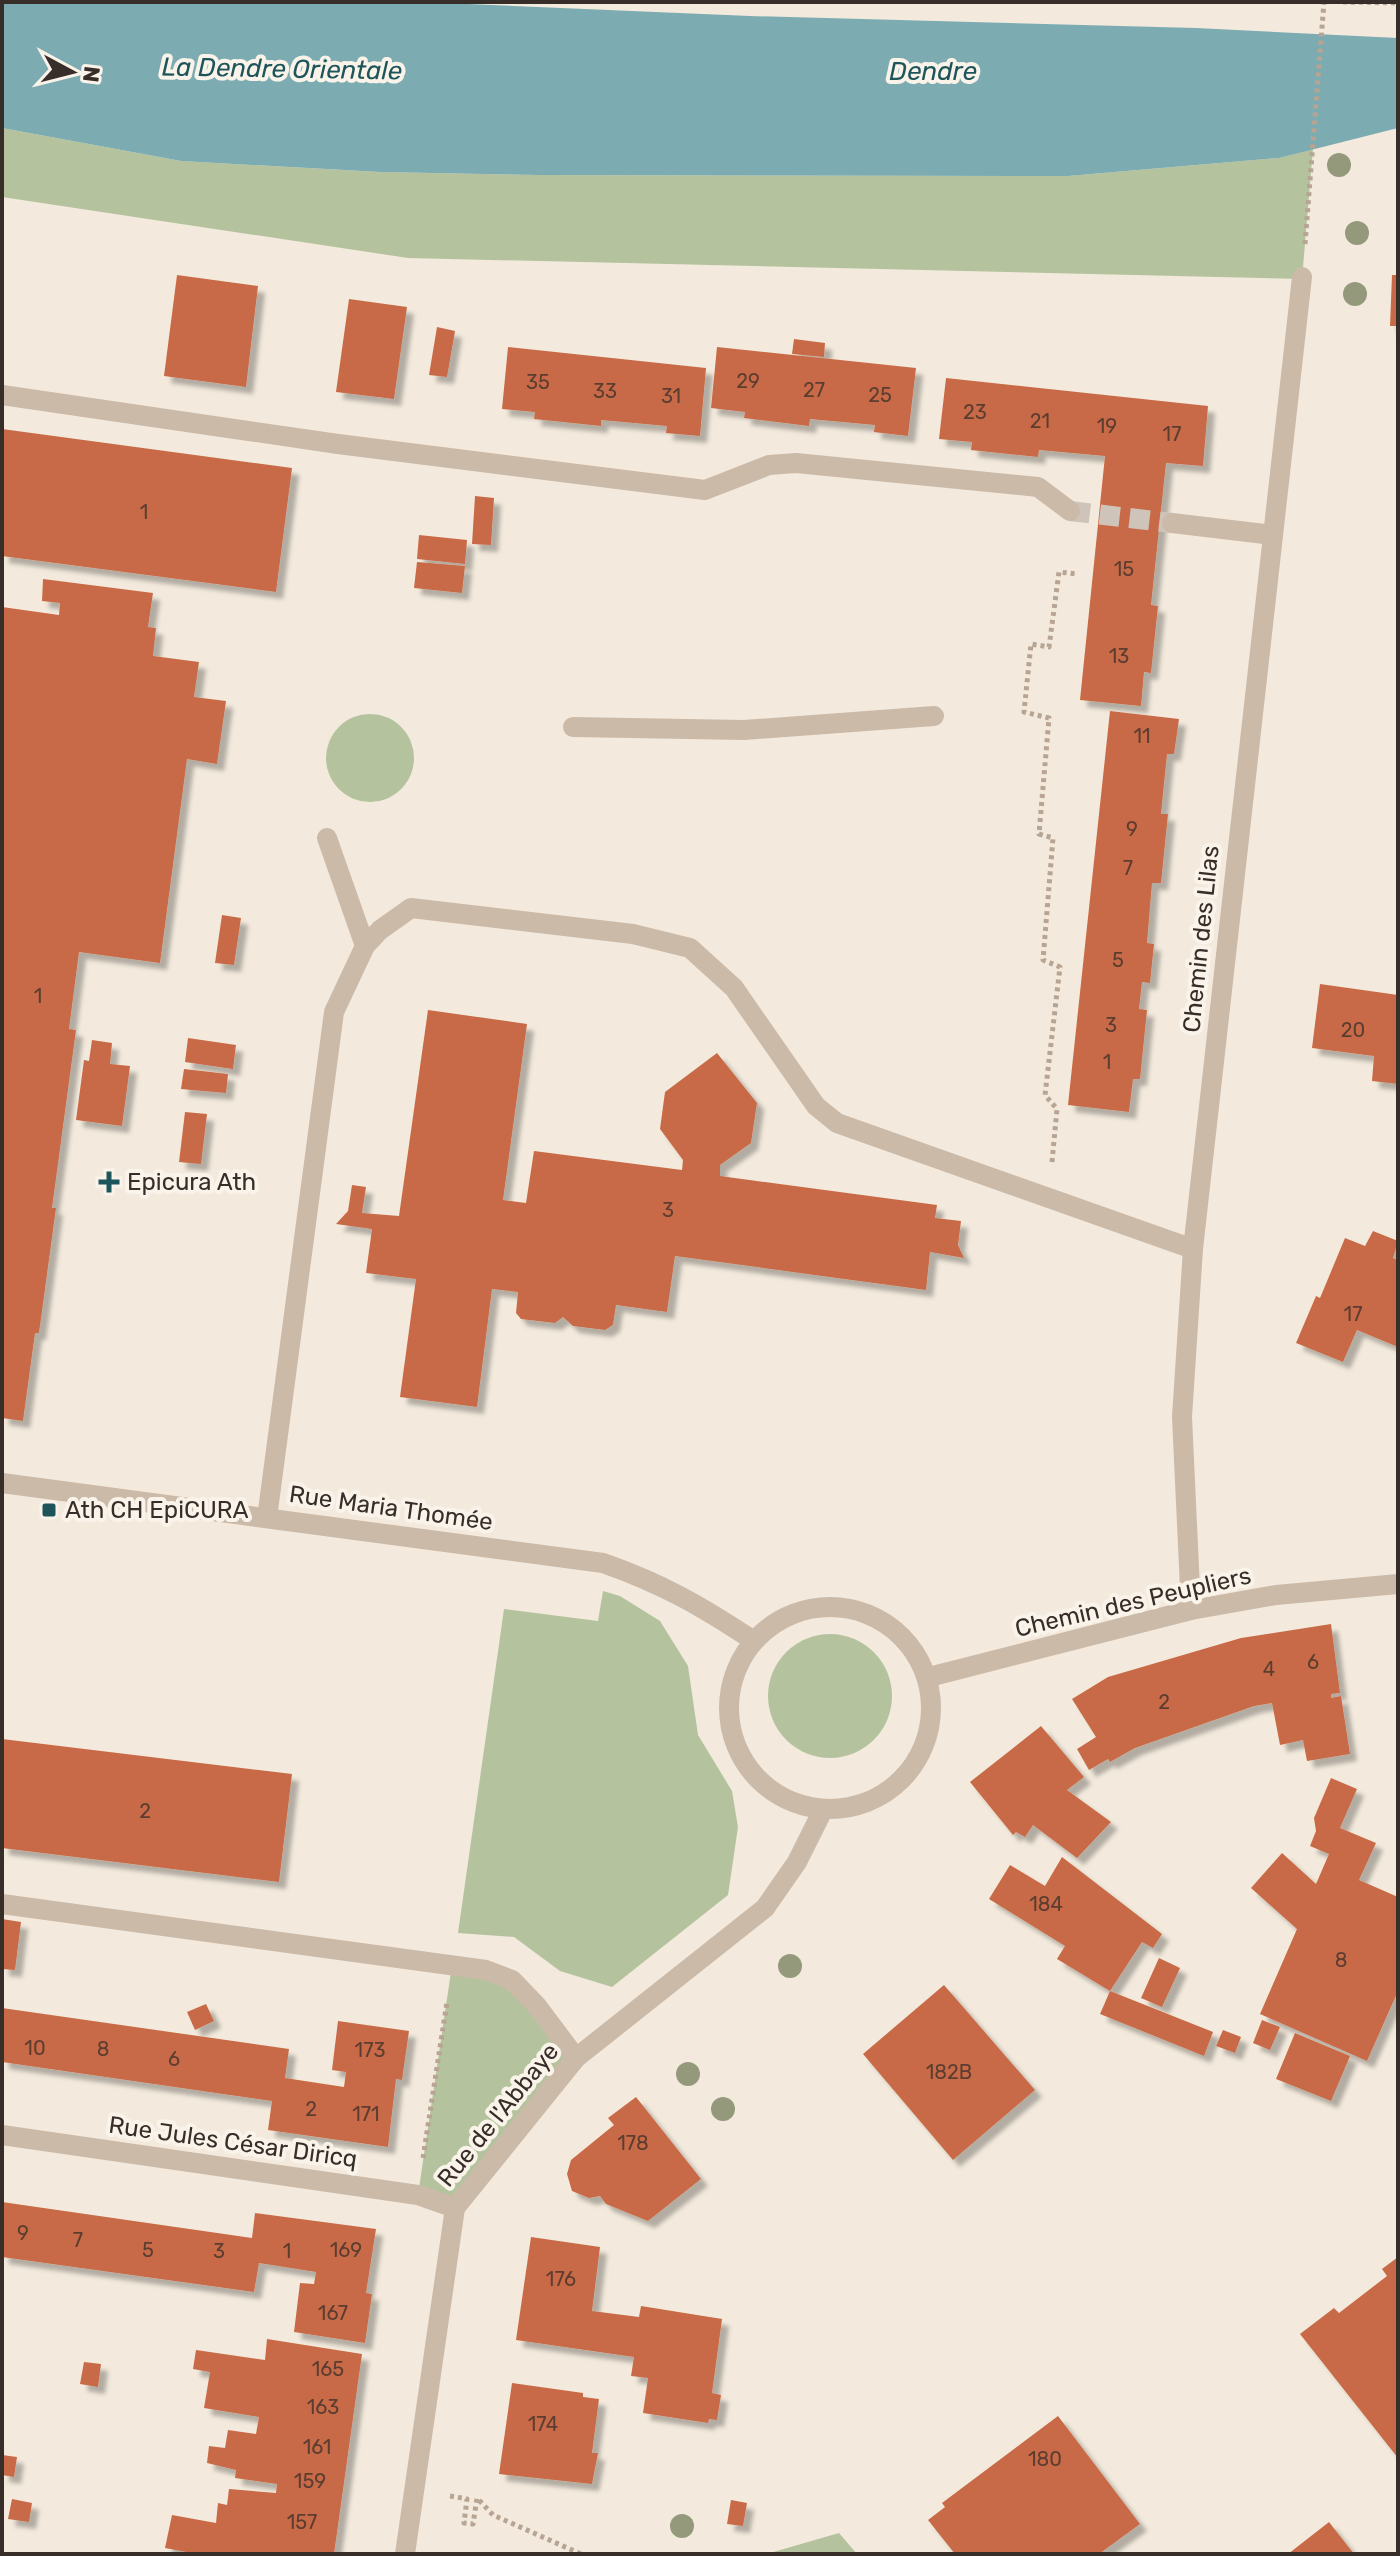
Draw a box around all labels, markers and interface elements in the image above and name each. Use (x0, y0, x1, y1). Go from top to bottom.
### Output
north arrow (32, 32, 112, 112)
water label: La Dendre Orientale (161, 51, 403, 87)
water label: Dendre (889, 56, 977, 87)
text: N (77, 65, 106, 84)
house number: 29 (736, 369, 760, 393)
house number: 35 (526, 370, 550, 394)
house number: 27 (803, 378, 825, 402)
house number: 33 (593, 379, 617, 403)
house number: 25 (868, 383, 892, 407)
house number: 31 (661, 384, 681, 408)
house number: 23 (963, 400, 987, 424)
house number: 21 (1030, 409, 1050, 433)
house number: 19 (1097, 414, 1117, 438)
house number: 17 (1163, 422, 1181, 446)
house number: 1 (140, 500, 148, 524)
house number: 15 (1114, 557, 1134, 581)
house number: 13 (1109, 644, 1129, 668)
house number: 11 (1133, 724, 1151, 748)
house number: 9 (1126, 817, 1138, 841)
street label: Chemin des Lilas (1177, 844, 1225, 1034)
house number: 7 (1123, 856, 1133, 880)
house number: 5 (1112, 948, 1124, 972)
house number: 1 (34, 984, 42, 1008)
house number: 3 (1105, 1013, 1117, 1037)
house number: 20 (1341, 1018, 1365, 1042)
house number: 1 (1103, 1050, 1111, 1074)
place label: Epicura Ath (127, 1168, 256, 1196)
marker: Epicura Ath (98, 1171, 120, 1193)
house number: 3 (662, 1198, 674, 1222)
house number: 17 (1344, 1302, 1362, 1326)
street label: Rue Maria Thomée (287, 1480, 495, 1536)
place label: Ath CH EpiCURA (65, 1496, 249, 1524)
marker: Ath CH EpiCURA (40, 1501, 58, 1519)
street label: Chemin des Peupliers (1012, 1561, 1254, 1643)
house number: 6 (1307, 1650, 1319, 1674)
house number: 4 (1263, 1657, 1275, 1681)
house number: 2 (1158, 1690, 1170, 1714)
house number: 2 (139, 1799, 151, 1823)
house number: 184 (1029, 1892, 1063, 1916)
house number: 8 (1335, 1948, 1347, 1972)
house number: 10 (24, 2036, 46, 2060)
house number: 8 (97, 2037, 109, 2061)
house number: 173 (355, 2038, 385, 2062)
street label: Rue de l'Abbaye (432, 2038, 564, 2192)
house number: 6 (168, 2047, 180, 2071)
house number: 182B (926, 2060, 972, 2084)
house number: 2 (305, 2097, 317, 2121)
house number: 171 (352, 2102, 380, 2126)
street label: Rue Jules César Diricq (107, 2111, 359, 2173)
house number: 178 (617, 2131, 649, 2155)
house number: 9 (17, 2221, 29, 2245)
house number: 7 (73, 2228, 83, 2252)
house number: 5 (142, 2238, 154, 2262)
house number: 169 (330, 2238, 362, 2262)
house number: 3 (213, 2239, 225, 2263)
house number: 1 (283, 2239, 291, 2263)
house number: 176 (546, 2267, 576, 2291)
house number: 167 (318, 2301, 348, 2325)
house number: 165 (312, 2357, 344, 2381)
house number: 163 (307, 2395, 339, 2419)
house number: 174 (528, 2412, 558, 2436)
house number: 161 (303, 2435, 331, 2459)
house number: 180 (1028, 2447, 1062, 2471)
house number: 159 (294, 2469, 326, 2493)
house number: 157 (287, 2510, 317, 2534)

